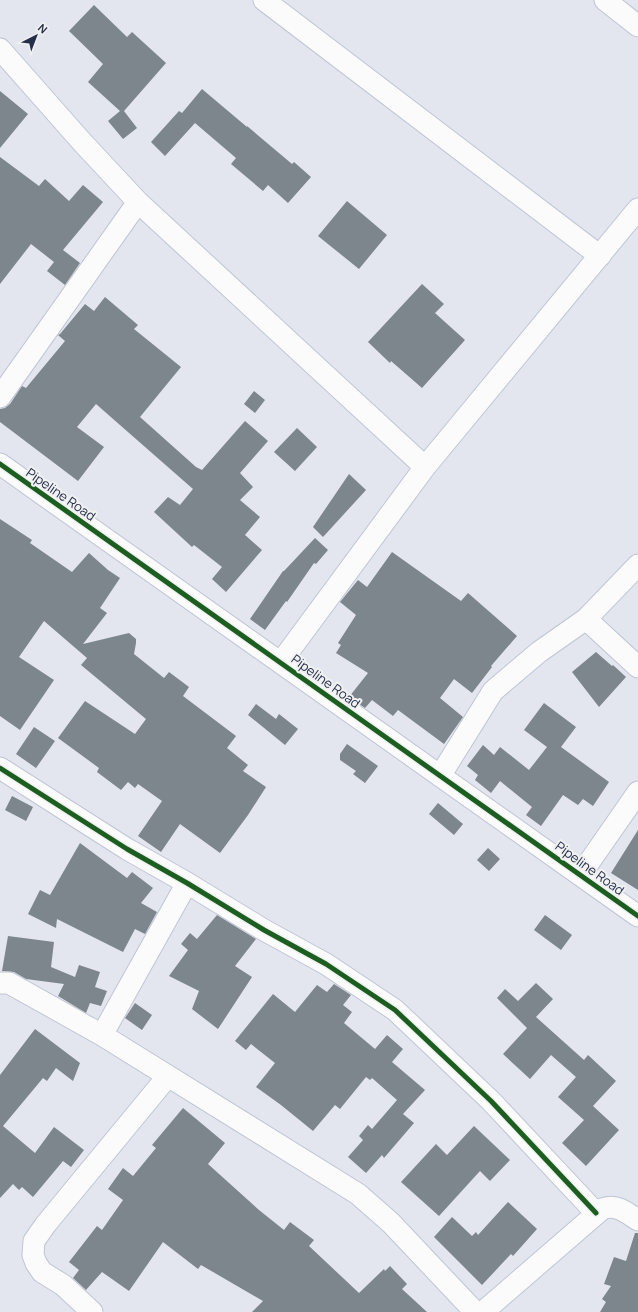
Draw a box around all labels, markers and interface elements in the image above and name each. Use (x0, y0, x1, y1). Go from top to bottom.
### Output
north arrow (16, 16, 56, 56)
text: N (35, 20, 51, 36)
street label: Pipeline Road (23, 463, 99, 525)
street label: Pipeline Road (288, 650, 364, 712)
street label: Pipeline Road (552, 837, 628, 899)

